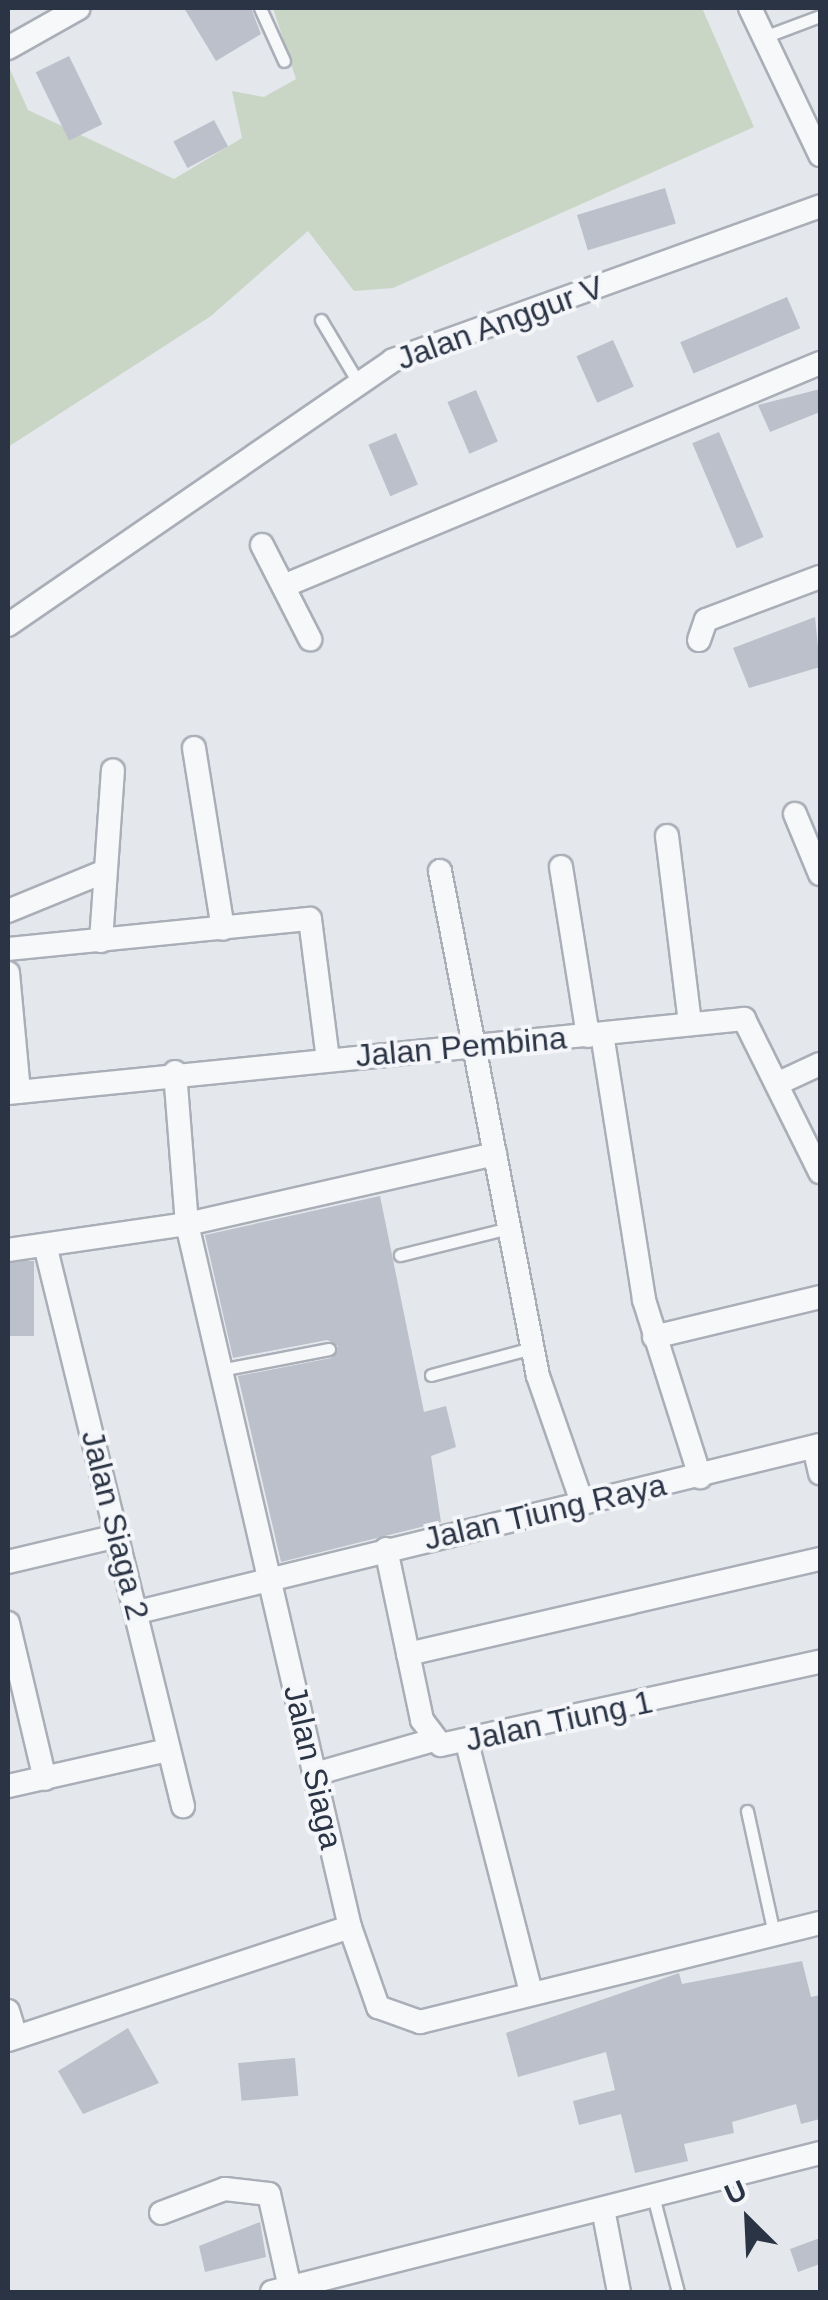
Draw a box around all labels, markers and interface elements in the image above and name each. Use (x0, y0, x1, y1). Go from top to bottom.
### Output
street label: Jalan Anggur V (391, 268, 609, 378)
street label: Jalan Pembina (354, 1019, 568, 1075)
street label: Jalan Siaga 2 (73, 1426, 157, 1624)
street label: Jalan Tiung Raya (420, 1465, 670, 1559)
street label: Jalan Siaga (275, 1681, 351, 1853)
street label: Jalan Tiung 1 (462, 1682, 656, 1760)
north arrow (698, 2170, 798, 2270)
text: U (720, 2174, 751, 2210)

